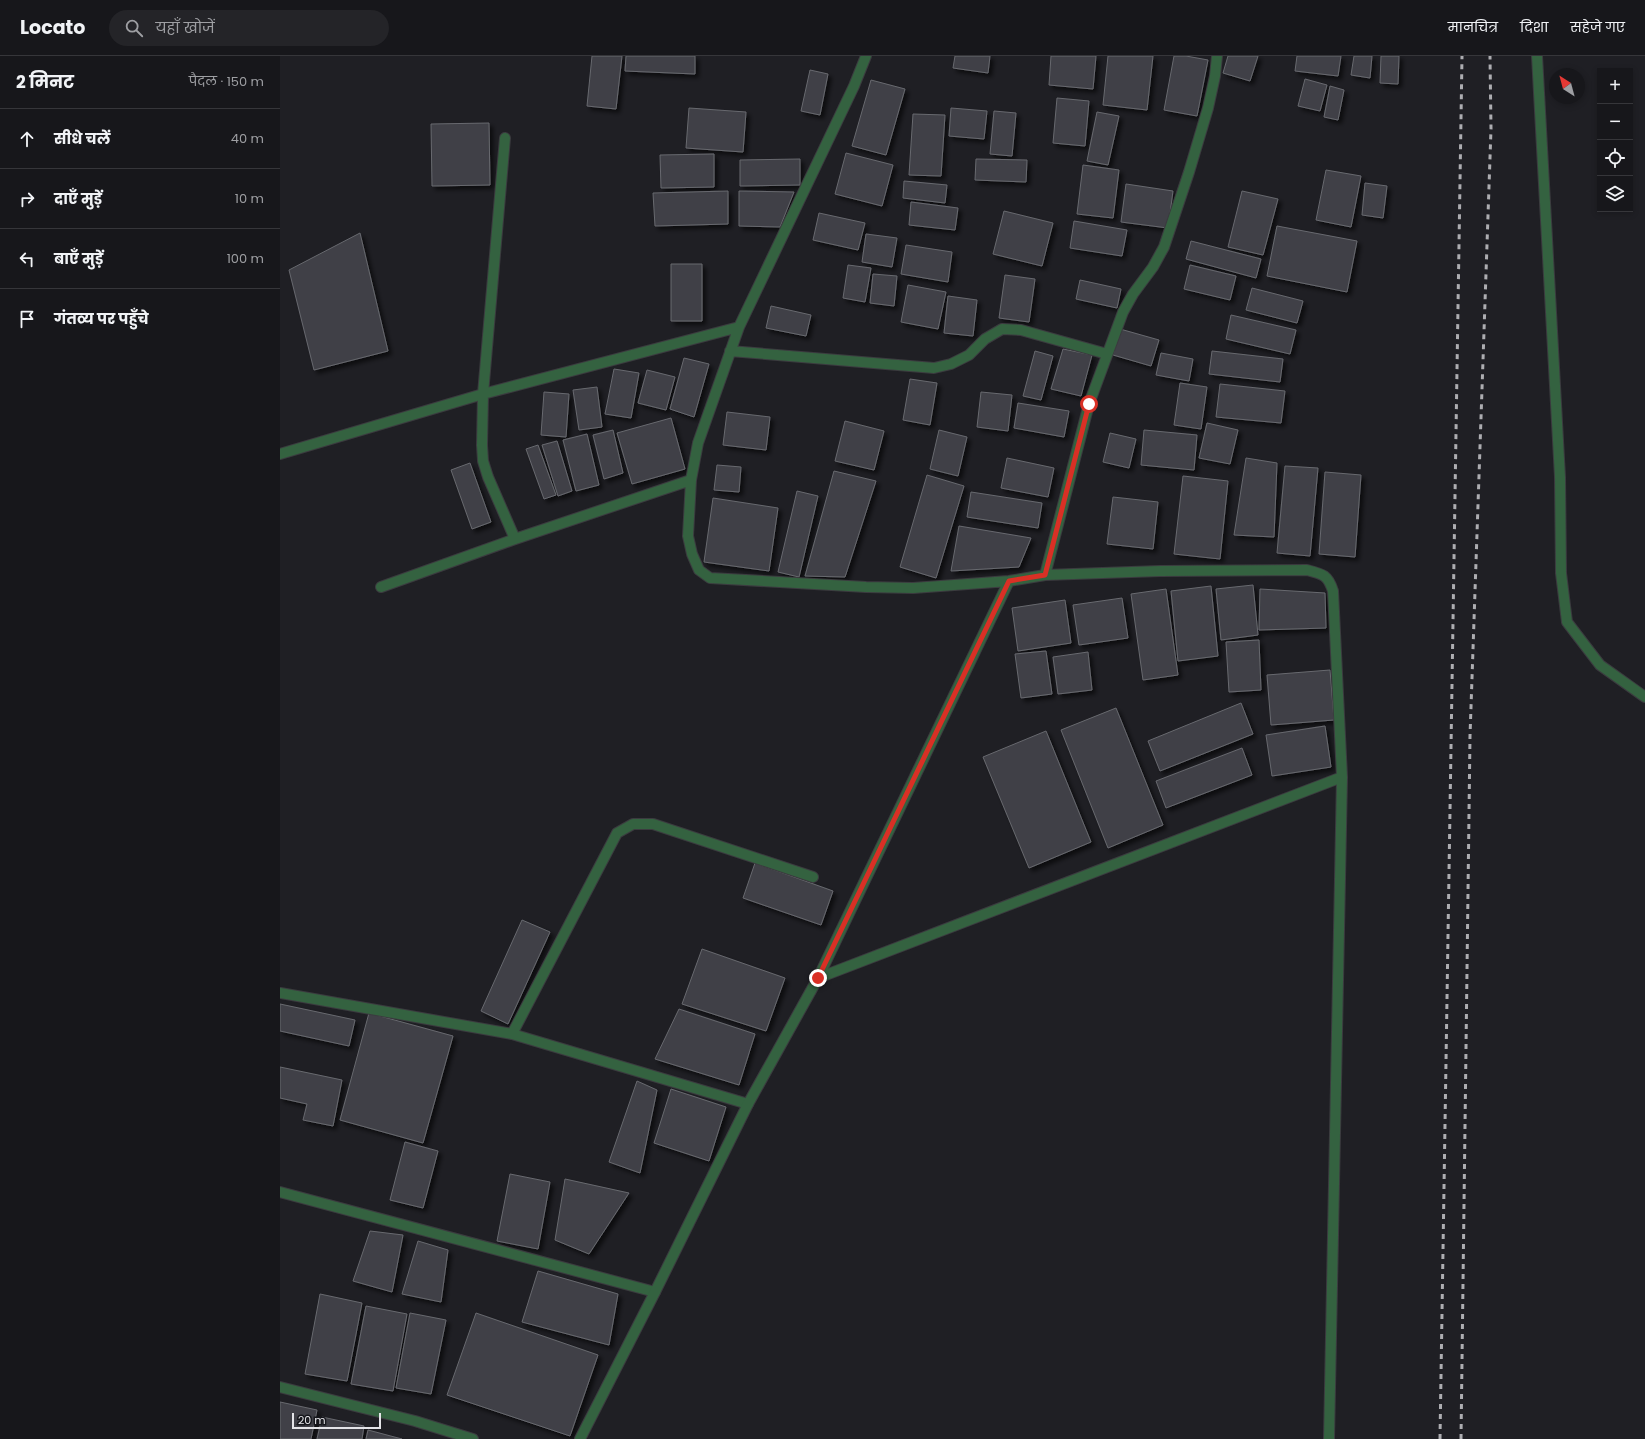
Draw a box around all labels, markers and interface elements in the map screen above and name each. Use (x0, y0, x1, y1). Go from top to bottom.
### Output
search box (109, 10, 389, 46)
text: Locato (20, 14, 85, 41)
icon: search (123, 17, 145, 39)
text: यहाँ खोजें (155, 17, 215, 38)
text: मानचित्र (1448, 17, 1498, 37)
text: दिशा (1520, 17, 1548, 37)
text: सहेजे गए (1570, 17, 1625, 37)
north arrow (1549, 68, 1585, 104)
map controls (1597, 68, 1633, 212)
button: + (1597, 68, 1633, 104)
text: 2 मिनट (16, 70, 74, 94)
text: पैदल · 150 m (189, 72, 264, 91)
button: − (1597, 104, 1633, 140)
icon: ahead (16, 128, 38, 150)
text: सीधे चलें (54, 128, 110, 149)
text: 40 m (231, 129, 264, 148)
button: locate (1597, 140, 1633, 176)
button: layers (1597, 176, 1633, 212)
icon: right (16, 188, 38, 210)
text: दाएँ मुड़ें (54, 188, 102, 209)
text: 10 m (235, 189, 264, 208)
icon: left (16, 248, 38, 270)
text: बाएँ मुड़ें (54, 248, 103, 269)
text: 100 m (227, 249, 264, 268)
icon: arrive (16, 308, 38, 330)
text: गंतव्य पर पहुँचे (54, 308, 149, 329)
route start (1080, 395, 1098, 413)
route end (809, 969, 827, 987)
scale bar (292, 1411, 381, 1430)
text: 20 m (298, 1412, 326, 1428)

